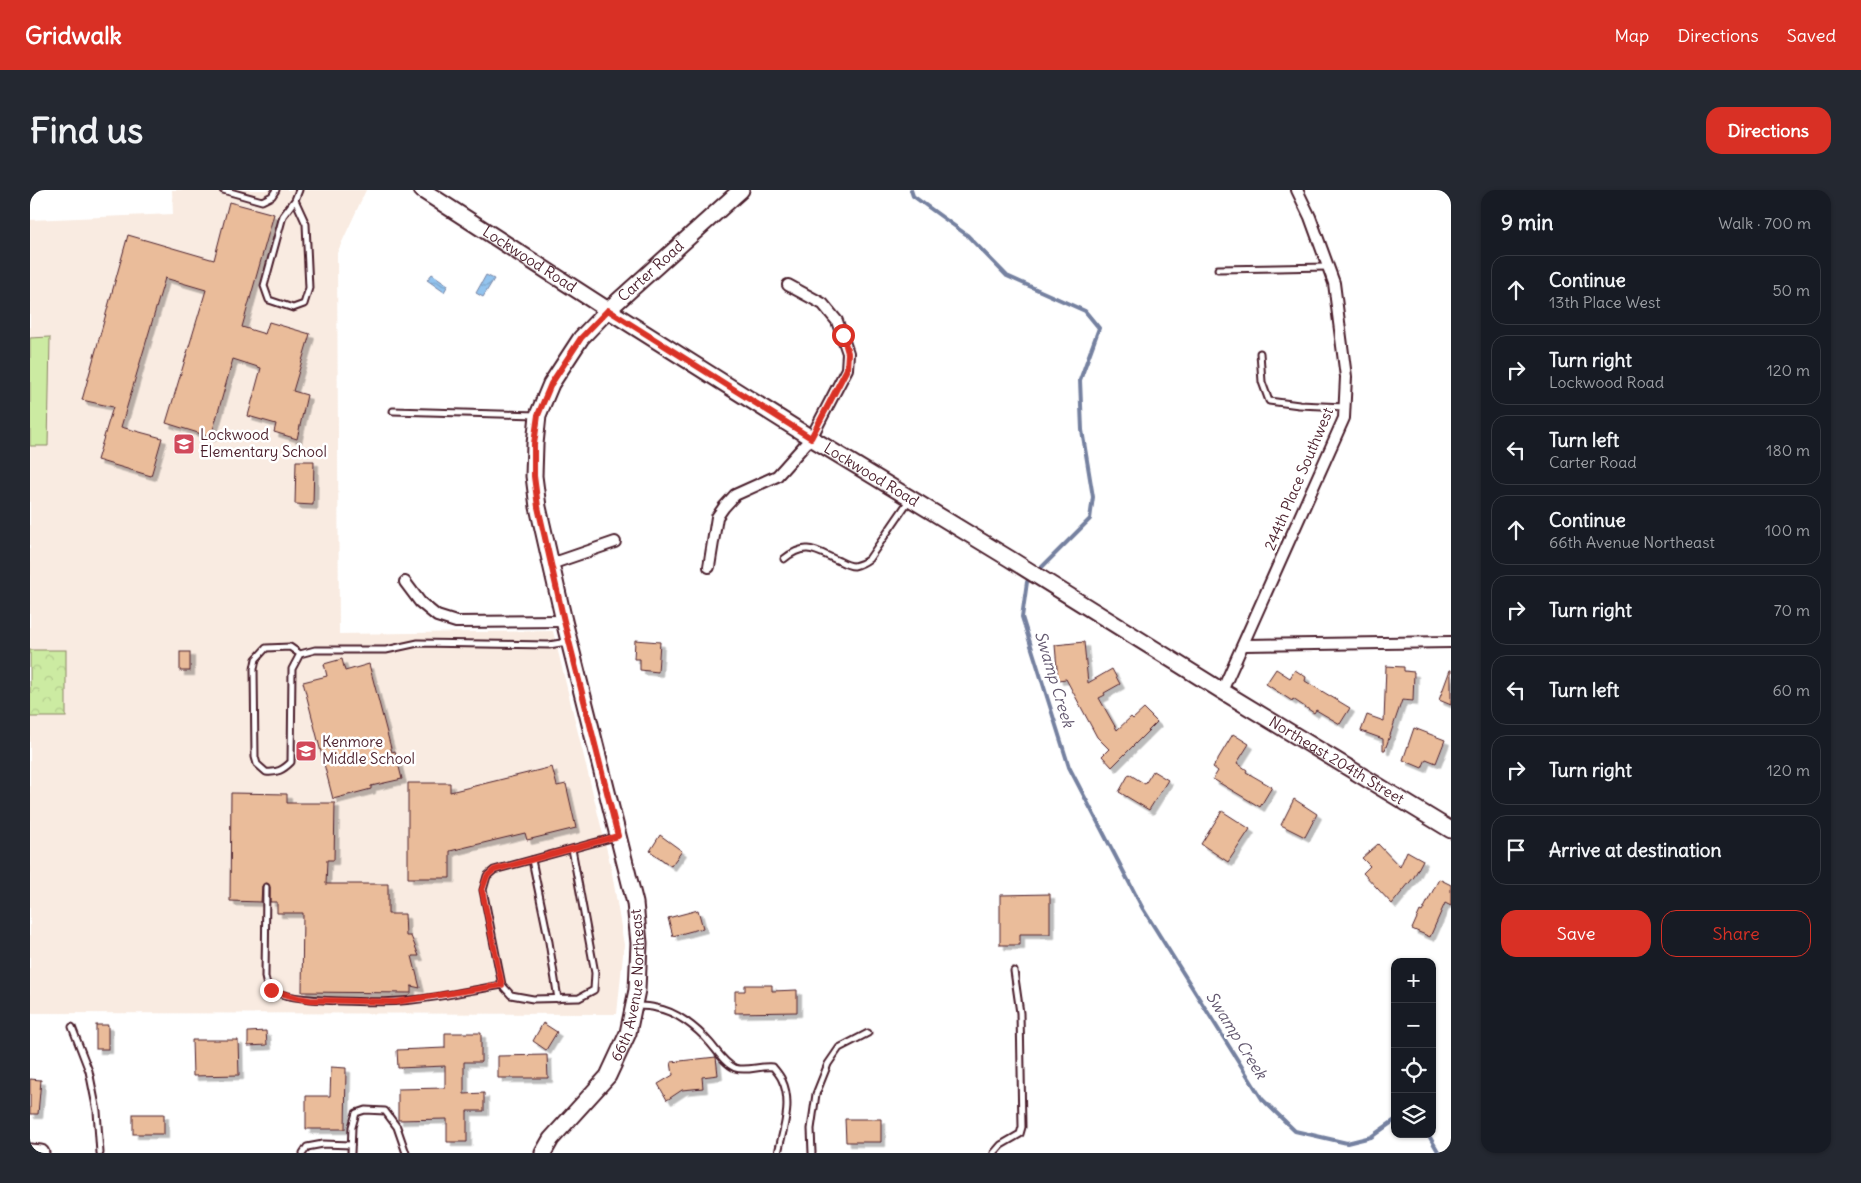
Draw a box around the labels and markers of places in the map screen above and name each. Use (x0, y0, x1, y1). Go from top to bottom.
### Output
place label: Lockwood Elementary School (200, 425, 327, 461)
school or university icon: Lockwood Elementary School (172, 432, 196, 456)
place label: Kenmore Middle School (322, 732, 415, 768)
school or university icon: Kenmore Middle School (294, 739, 318, 763)

